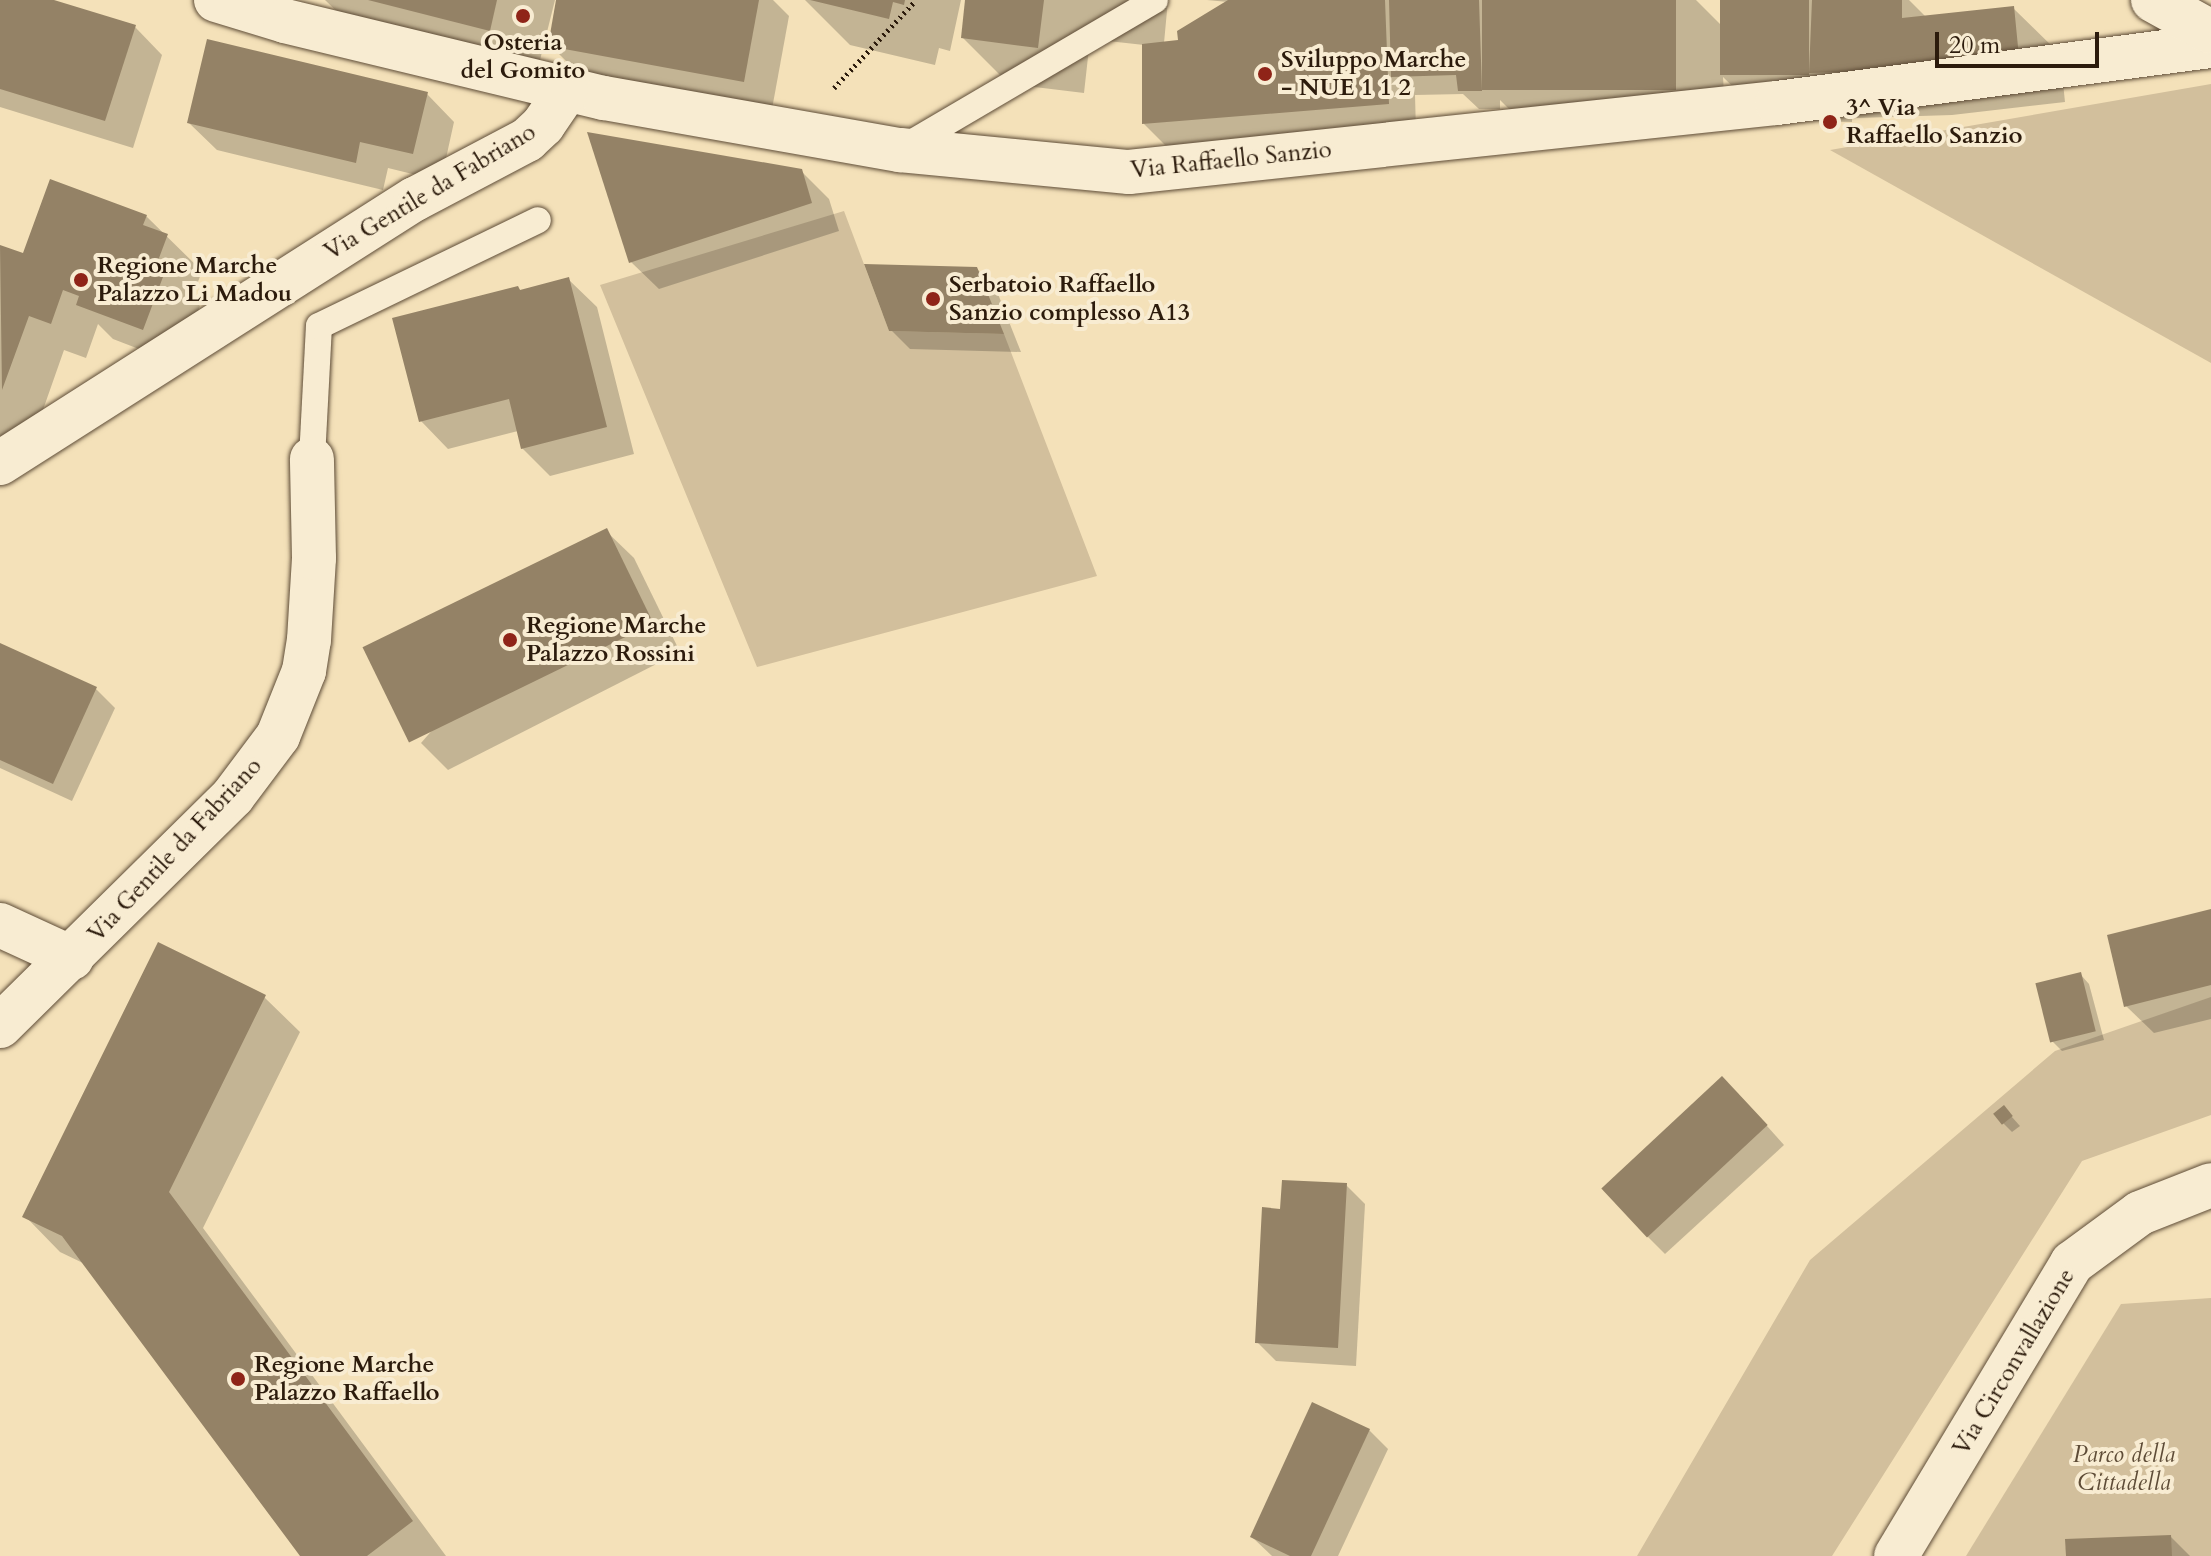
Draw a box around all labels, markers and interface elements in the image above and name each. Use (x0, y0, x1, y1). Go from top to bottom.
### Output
marker: Osteria del Gomito (514, 7, 532, 25)
scale bar (1939, 16, 2103, 66)
place label: Osteria del Gomito (461, 29, 585, 85)
text: 20 m (1949, 29, 2000, 62)
place label: Sviluppo Marche - NUE 1 1 2 (1281, 46, 1466, 102)
marker: Sviluppo Marche - NUE 1 1 2 (1256, 65, 1274, 83)
place label: 3^ Via Raffaello Sanzio (1846, 94, 2023, 150)
marker: 3^ Via Raffaello Sanzio (1821, 113, 1839, 131)
street label: Via Gentile da Fabriano (319, 117, 541, 267)
street label: Via Raffaello Sanzio (1129, 135, 1333, 185)
place label: Regione Marche Palazzo Li Madou (97, 252, 292, 308)
marker: Regione Marche Palazzo Li Madou (72, 271, 90, 289)
place label: Serbatoio Raffaello Sanzio complesso A13 (949, 271, 1190, 327)
marker: Serbatoio Raffaello Sanzio complesso A13 (924, 290, 942, 308)
place label: Regione Marche Palazzo Rossini (526, 612, 706, 668)
marker: Regione Marche Palazzo Rossini (501, 631, 519, 649)
street label: Via Gentile da Fabriano (82, 752, 268, 948)
street label: Via Circonvallazione (1947, 1263, 2081, 1461)
place label: Regione Marche Palazzo Raffaello (254, 1351, 440, 1407)
marker: Regione Marche Palazzo Raffaello (229, 1370, 247, 1388)
park label: Parco della Cittadella (2073, 1441, 2175, 1497)

